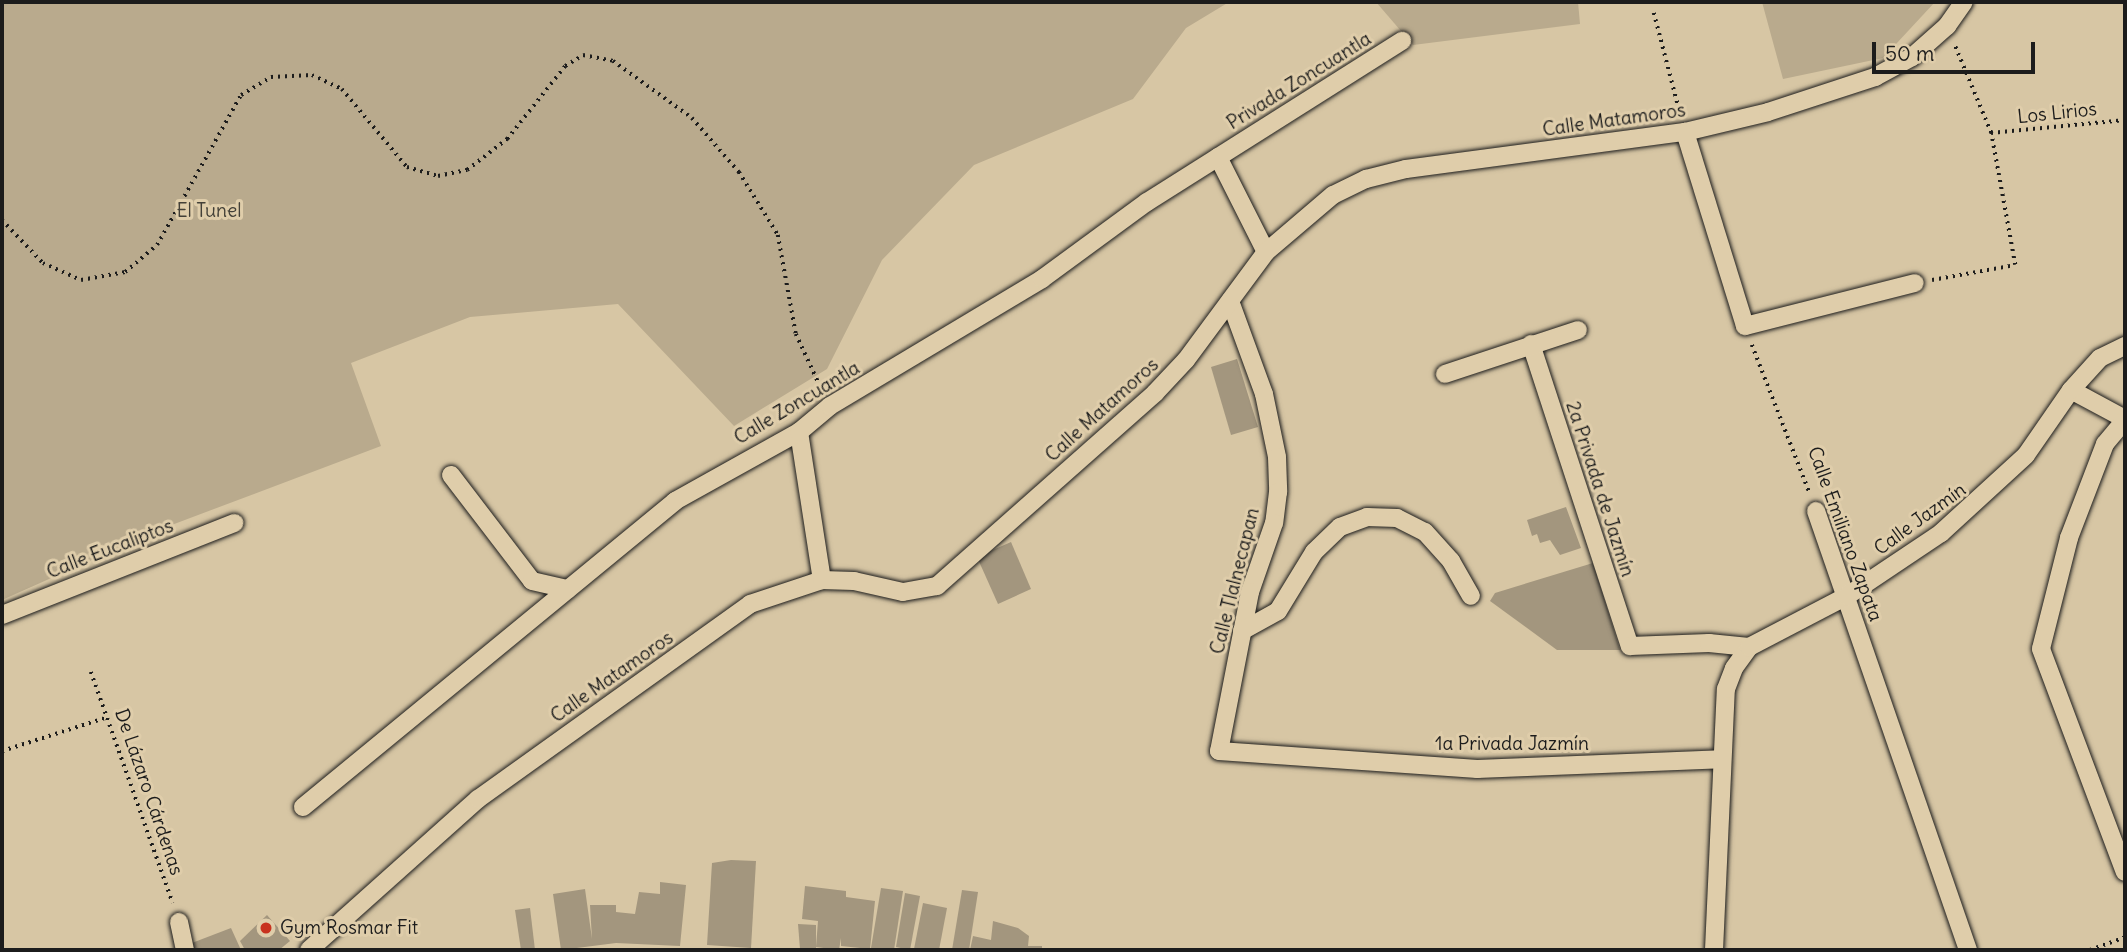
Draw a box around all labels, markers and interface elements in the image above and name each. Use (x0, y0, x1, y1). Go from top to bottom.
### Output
street label: Privada Zoncuantla (1223, 27, 1375, 135)
scale bar (1875, 28, 2038, 72)
text: 50 m (1885, 40, 1934, 67)
street label: Los Lirios (2016, 97, 2098, 129)
street label: Calle Matamoros (1541, 99, 1687, 141)
park label: El Tunel (176, 200, 242, 222)
street label: Calle Matamoros (1041, 353, 1163, 467)
street label: Calle Zoncuantla (730, 357, 864, 449)
street label: 2a Privada de Jazmín (1561, 398, 1639, 580)
street label: Calle Emiliano Zapata (1803, 444, 1887, 624)
street label: Calle Jazmín (1870, 478, 1970, 560)
street label: Calle Tlalnecapan (1206, 505, 1264, 657)
street label: Calle Eucaliptos (44, 514, 176, 584)
street label: Calle Matamoros (546, 626, 678, 728)
street label: De Lázaro Cárdenas (110, 706, 188, 878)
street label: 1a Privada Jazmín (1435, 733, 1589, 755)
place label: Gym Rosmar Fit (280, 917, 418, 939)
marker: Gym Rosmar Fit (258, 920, 274, 936)

